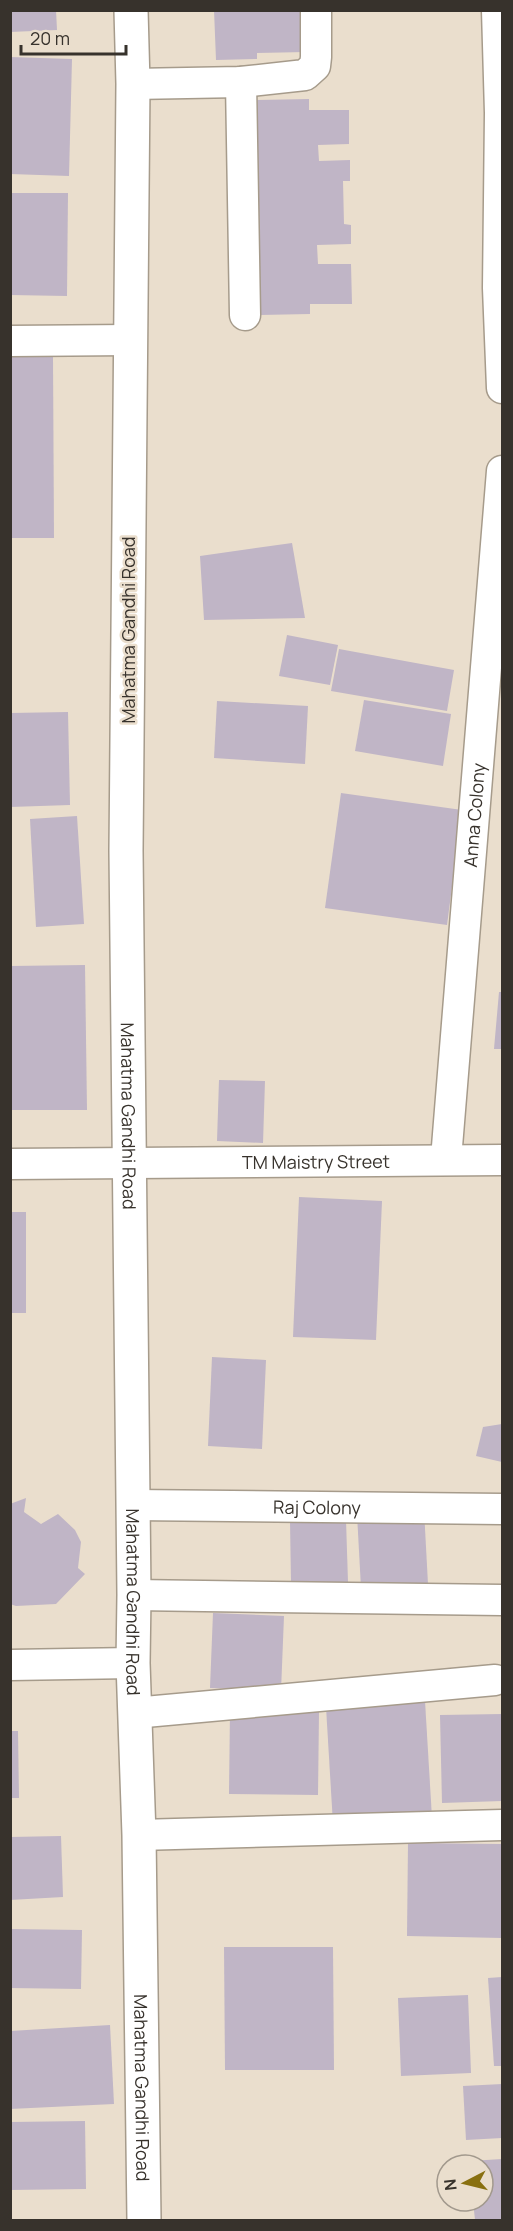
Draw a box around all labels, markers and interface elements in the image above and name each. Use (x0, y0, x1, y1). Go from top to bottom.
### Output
scale bar (21, 18, 126, 56)
text: 20 m (30, 26, 70, 50)
street label: Mahatma Gandhi Road (116, 536, 140, 724)
street label: Anna Colony (458, 762, 490, 868)
street label: Mahatma Gandhi Road (116, 1022, 142, 1210)
street label: TM Maistry Street (242, 1149, 390, 1174)
street label: Raj Colony (273, 1495, 361, 1519)
street label: Mahatma Gandhi Road (121, 1508, 146, 1696)
street label: Mahatma Gandhi Road (129, 1994, 155, 2181)
north arrow (435, 2153, 495, 2213)
text: N (438, 2178, 462, 2192)

